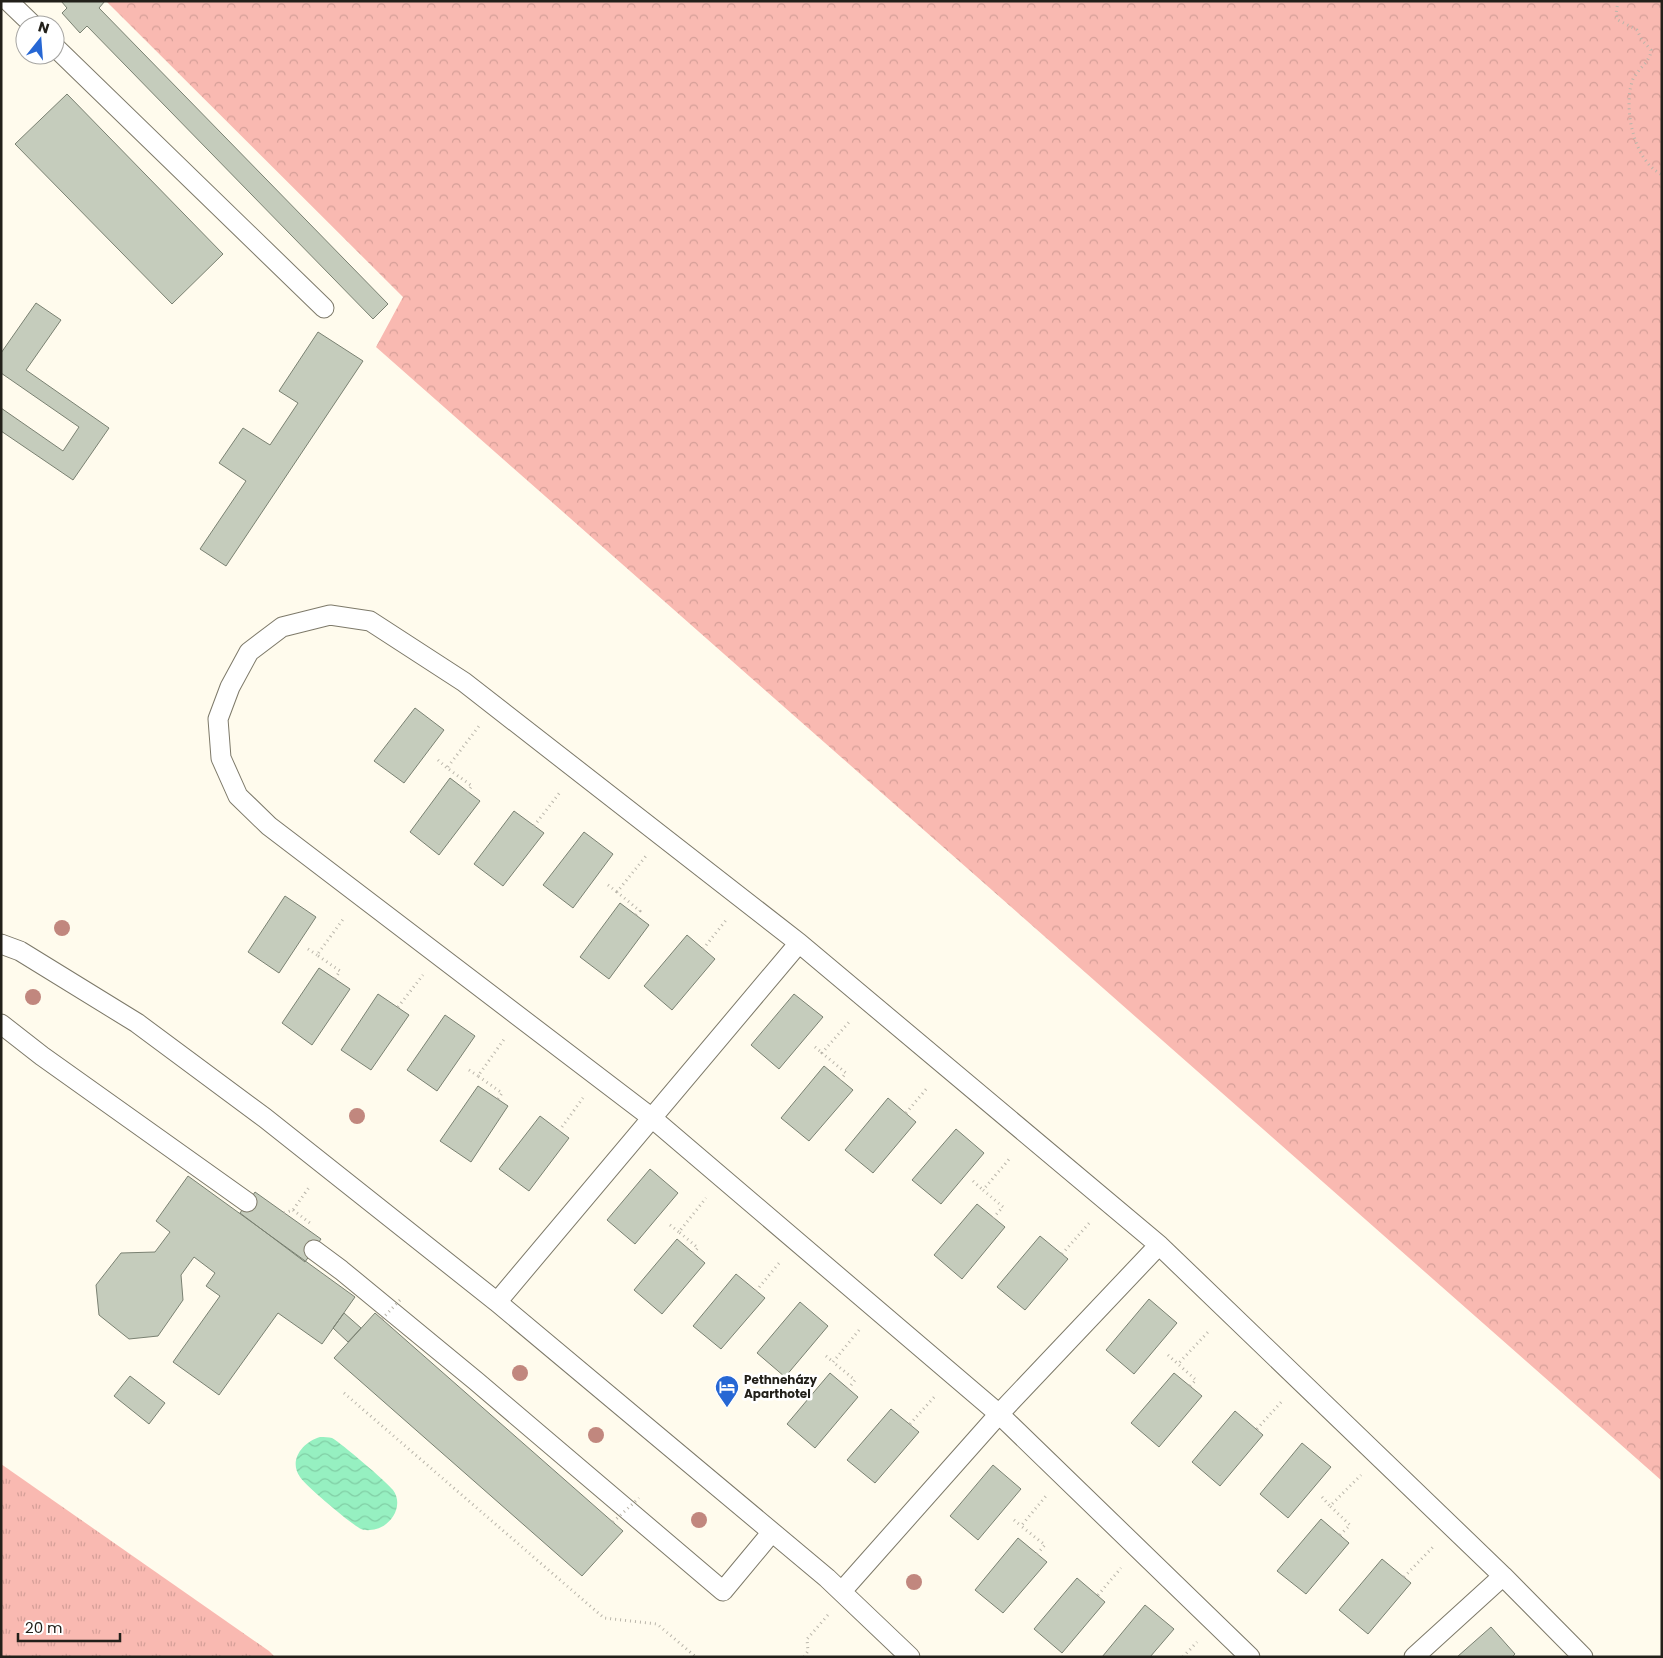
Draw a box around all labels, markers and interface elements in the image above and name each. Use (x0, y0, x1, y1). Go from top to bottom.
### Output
north arrow (15, 15, 65, 65)
text: N (36, 16, 52, 39)
place label: Pethneházy Aparthotel (744, 1371, 818, 1402)
hotel icon: Pethneházy Aparthotel (714, 1374, 740, 1408)
scale bar (18, 1610, 120, 1642)
text: 20 m (25, 1617, 63, 1638)

